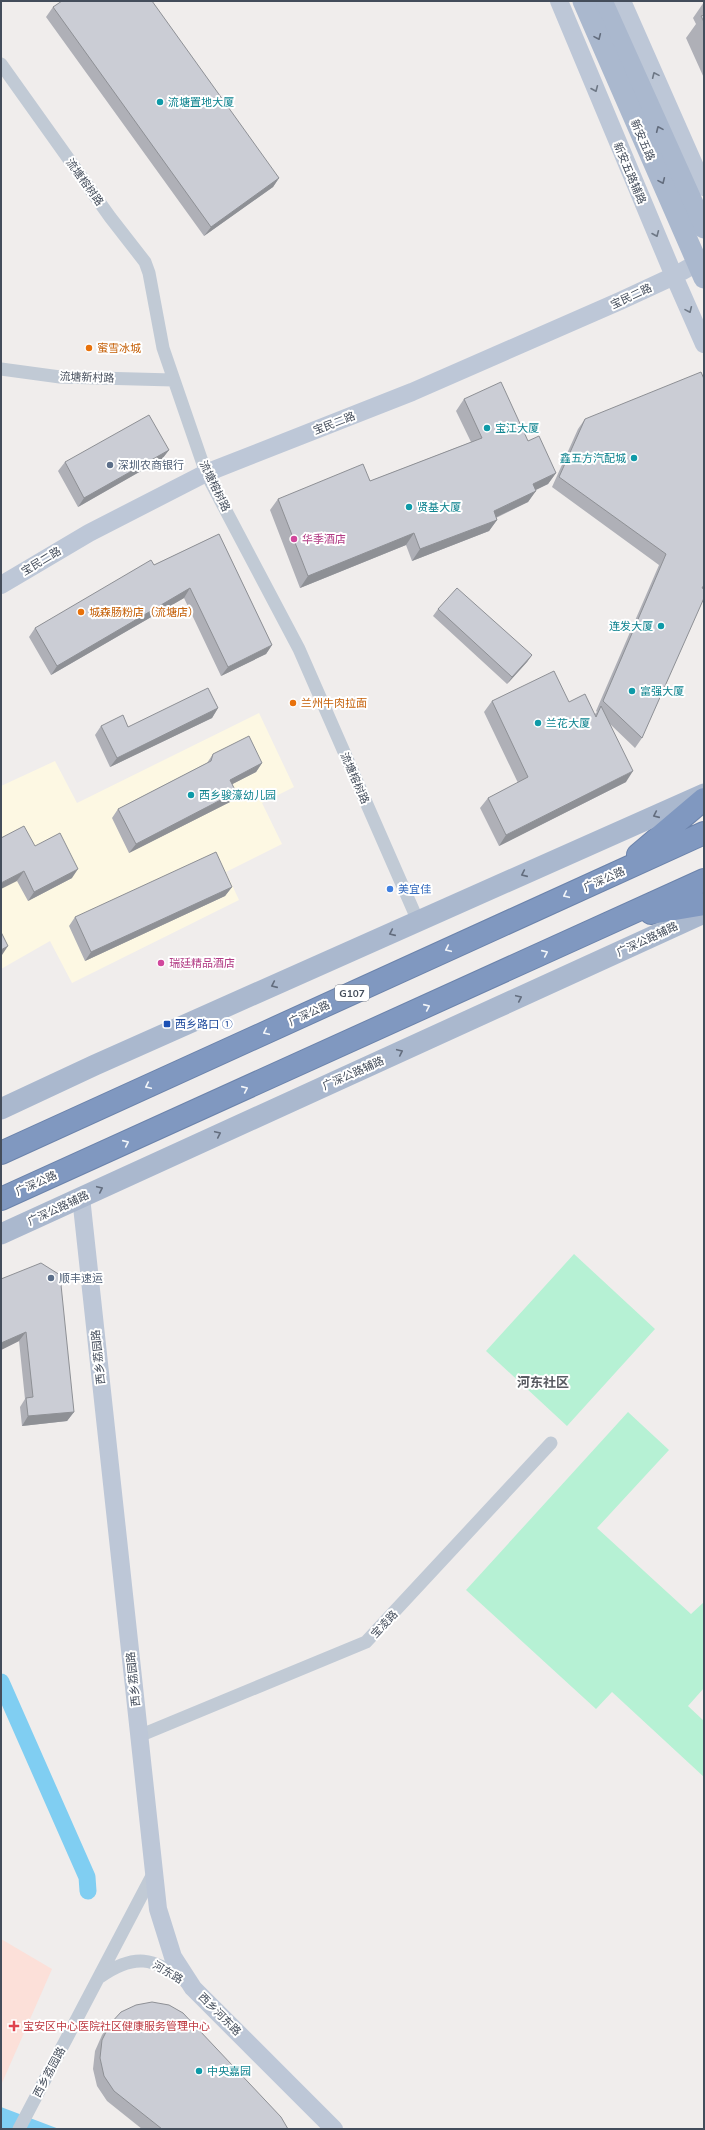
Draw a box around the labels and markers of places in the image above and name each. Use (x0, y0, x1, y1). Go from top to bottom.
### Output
place label: 流塘置地大厦 (168, 95, 234, 109)
marker: 流塘置地大厦 (155, 97, 165, 107)
place label: 蜜雪冰城 (97, 341, 141, 355)
marker: 蜜雪冰城 (84, 343, 94, 353)
place label: 宝江大厦 (495, 421, 539, 435)
marker: 宝江大厦 (482, 423, 492, 433)
place label: 鑫五方汽配城 (560, 451, 626, 465)
marker: 鑫五方汽配城 (629, 453, 639, 463)
place label: 深圳农商银行 (118, 458, 184, 472)
marker: 深圳农商银行 (105, 460, 115, 470)
place label: 贤基大厦 (417, 500, 461, 514)
marker: 贤基大厦 (404, 502, 414, 512)
place label: 华季酒店 (302, 532, 346, 546)
marker: 华季酒店 (289, 534, 299, 544)
place label: 城森肠粉店（流塘店） (89, 605, 199, 619)
marker: 城森肠粉店（流塘店） (76, 607, 86, 617)
place label: 连发大厦 (609, 619, 653, 633)
marker: 连发大厦 (656, 621, 666, 631)
place label: 富强大厦 (640, 684, 684, 698)
marker: 富强大厦 (627, 686, 637, 696)
place label: 兰州牛肉拉面 (301, 696, 367, 710)
marker: 兰州牛肉拉面 (288, 698, 298, 708)
place label: 兰花大厦 (546, 716, 590, 730)
marker: 兰花大厦 (533, 718, 543, 728)
place label: 西乡骏濠幼儿园 (199, 788, 276, 802)
marker: 西乡骏濠幼儿园 (186, 790, 196, 800)
place label: 美宜佳 (398, 882, 431, 896)
marker: 美宜佳 (385, 884, 395, 894)
place label: 瑞廷精品酒店 (169, 956, 235, 970)
marker: 瑞廷精品酒店 (156, 958, 166, 968)
place label: 西乡路口 ① (175, 1017, 233, 1031)
marker: 西乡路口 ① (162, 1019, 172, 1029)
place label: 顺丰速运 (59, 1271, 103, 1285)
marker: 顺丰速运 (46, 1273, 56, 1283)
place label: 宝安区中心医院社区健康服务管理中心 (23, 2019, 210, 2033)
marker: 宝安区中心医院社区健康服务管理中心 (8, 2020, 20, 2032)
place label: 中央嘉园 (207, 2064, 251, 2078)
marker: 中央嘉园 (194, 2066, 204, 2076)

